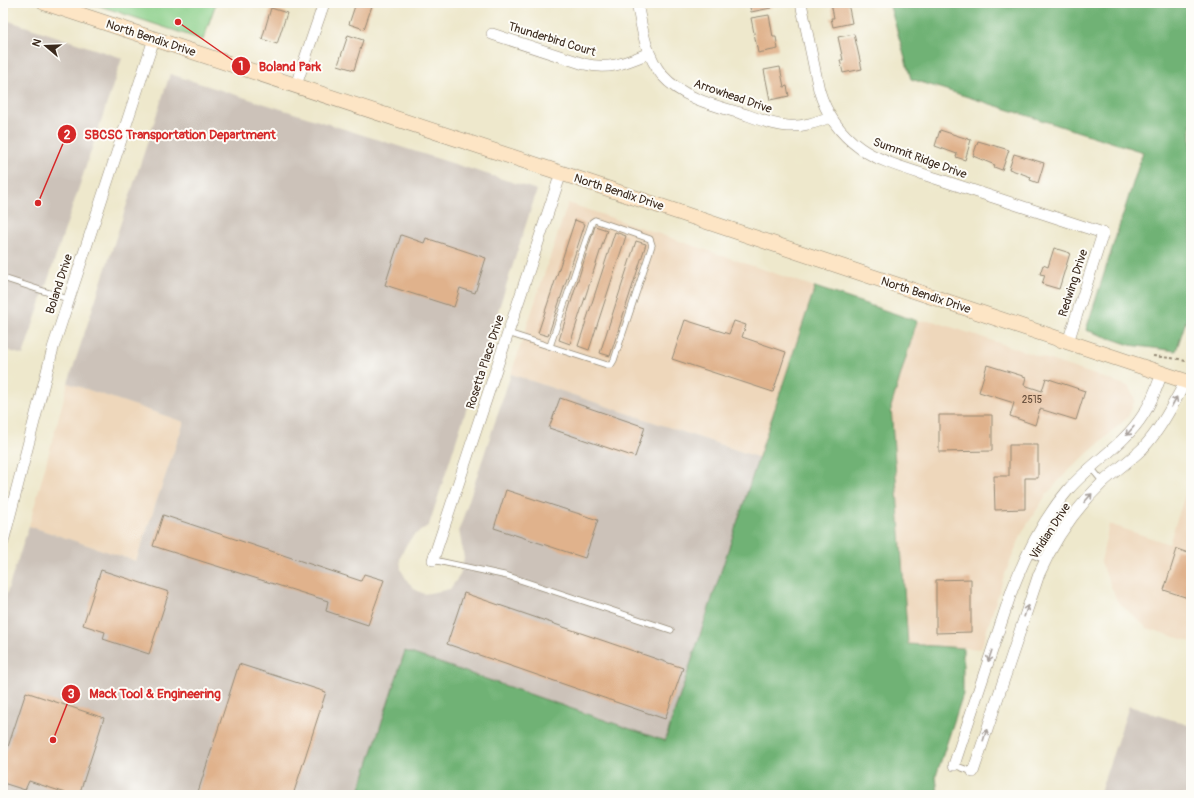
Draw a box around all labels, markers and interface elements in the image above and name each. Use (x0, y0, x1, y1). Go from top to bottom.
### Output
street label: North Bendix Drive (104, 17, 198, 60)
street label: Thunderbird Court (506, 19, 598, 60)
north arrow (26, 26, 66, 66)
text: N (30, 37, 45, 49)
callout: Boland Park (231, 53, 330, 78)
text: 1 (239, 59, 243, 74)
text: Boland Park (259, 59, 322, 75)
street label: Arrowhead Drive (692, 76, 774, 117)
callout: SBCSC Transportation Department (57, 122, 284, 147)
text: SBCSC Transportation Department (84, 127, 276, 143)
text: 2 (64, 128, 71, 143)
street label: Summit Ridge Drive (871, 135, 969, 182)
street label: North Bendix Drive (572, 171, 666, 214)
street label: Redwing Drive (1056, 248, 1091, 319)
street label: Boland Drive (43, 252, 76, 316)
street label: North Bendix Drive (879, 274, 973, 317)
street label: Rosetta Place Drive (463, 313, 508, 411)
house number: 2515 (1022, 394, 1042, 406)
one-way arrow (1170, 396, 1178, 408)
one-way arrow (1125, 426, 1134, 437)
one-way arrow (1083, 494, 1092, 504)
street label: Viridian Drive (1027, 500, 1074, 562)
one-way arrow (1023, 606, 1031, 618)
one-way arrow (986, 649, 993, 662)
callout: Mack Tool & Engineering (61, 681, 228, 706)
text: Mack Tool & Engineering (89, 686, 221, 702)
text: 3 (68, 687, 75, 702)
one-way arrow (982, 729, 990, 741)

